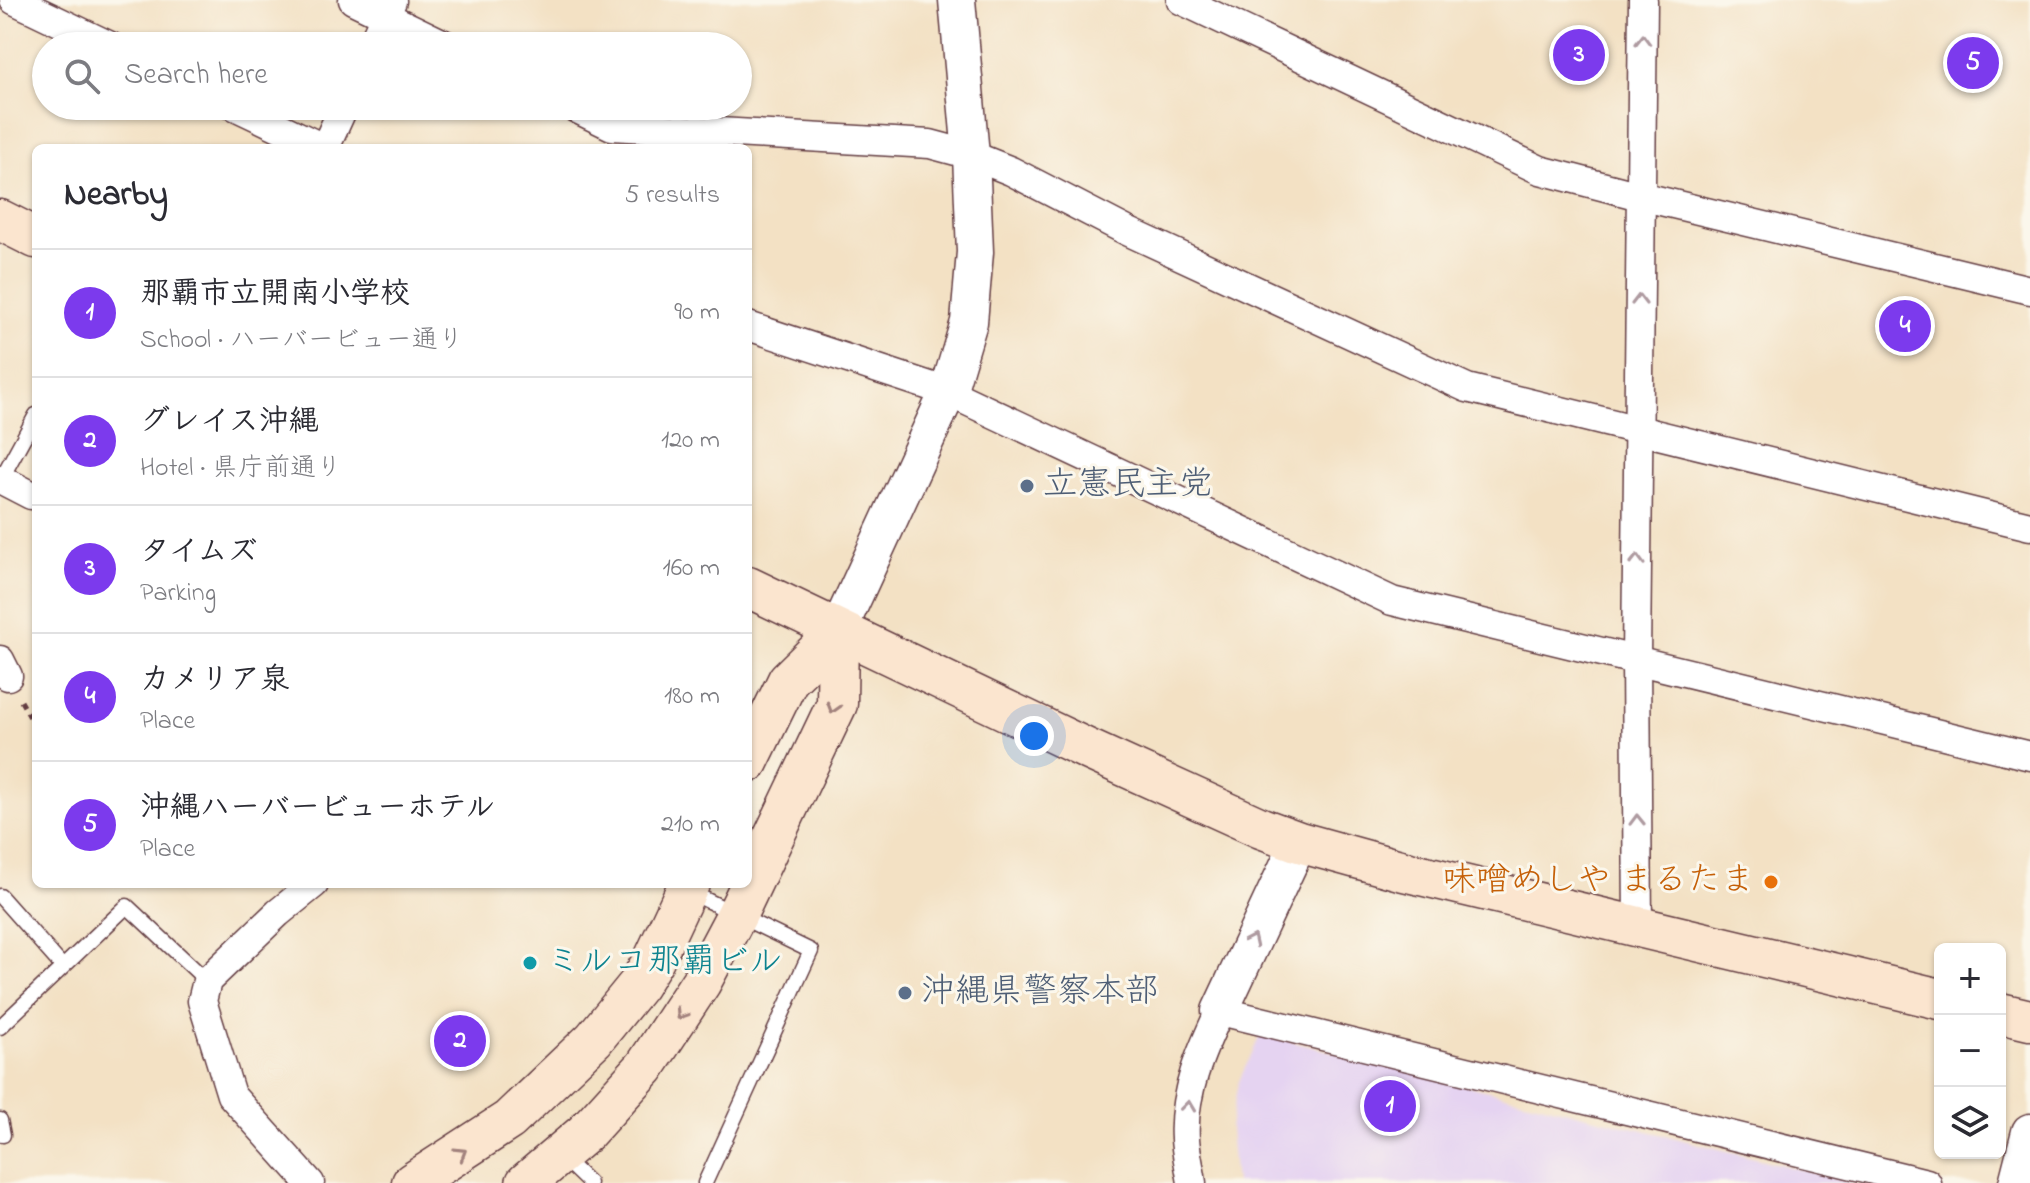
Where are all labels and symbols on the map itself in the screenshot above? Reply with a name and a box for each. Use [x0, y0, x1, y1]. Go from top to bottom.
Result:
pin: 3 [1553, 25, 1605, 85]
one-way arrow [1634, 33, 1651, 46]
pin: 5 [1947, 33, 1999, 93]
one-way arrow [1630, 293, 1648, 306]
pin: 4 [1879, 296, 1931, 356]
place label: 立憲民主党 [1043, 461, 1213, 511]
marker: 立憲民主党 [1018, 477, 1036, 495]
one-way arrow [1628, 553, 1646, 566]
one-way arrow [826, 701, 842, 714]
your location [1014, 716, 1054, 756]
one-way arrow [1629, 813, 1646, 826]
place label: 味噌めしや まるたま [1442, 857, 1755, 907]
marker: 味噌めしや まるたま [1762, 873, 1780, 891]
one-way arrow [1243, 934, 1259, 949]
place label: ミルコ那覇ビル [546, 938, 783, 988]
marker: ミルコ那覇ビル [521, 954, 539, 972]
place label: 沖縄県警察本部 [921, 968, 1159, 1018]
marker: 沖縄県警察本部 [896, 984, 914, 1002]
one-way arrow [676, 1005, 691, 1020]
pin: 2 [434, 1011, 486, 1071]
pin: 1 [1364, 1076, 1416, 1136]
one-way arrow [1180, 1099, 1197, 1112]
one-way arrow [452, 1147, 467, 1162]

